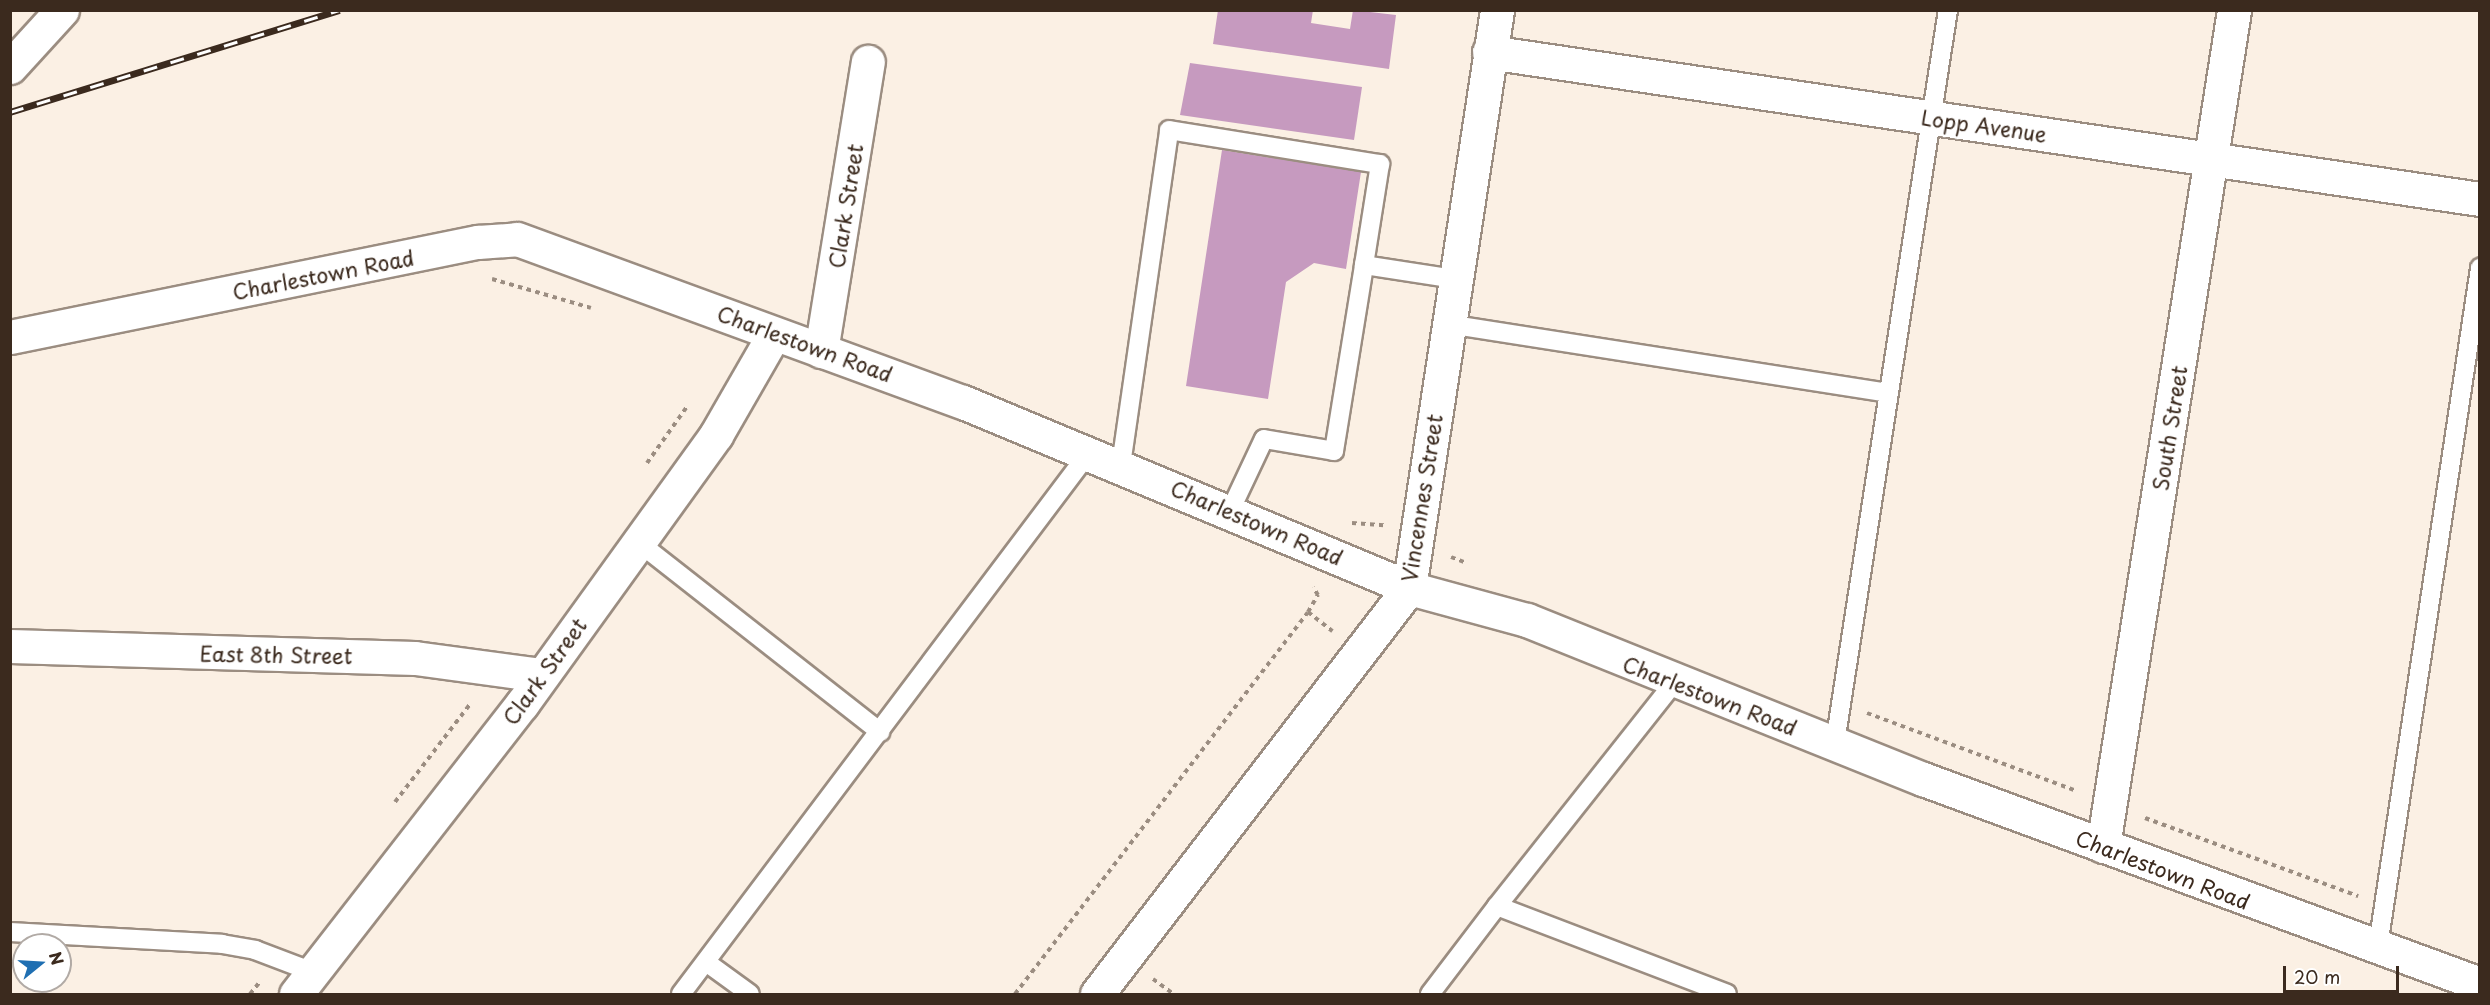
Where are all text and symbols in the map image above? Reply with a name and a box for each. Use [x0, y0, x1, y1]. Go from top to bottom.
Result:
street label: Lopp Avenue [1920, 104, 2048, 146]
street label: Clark Street [823, 142, 867, 270]
street label: Charlestown Road [231, 244, 415, 304]
street label: Charlestown Road [715, 300, 895, 386]
street label: South Street [2147, 363, 2191, 493]
street label: Vincennes Street [1395, 412, 1447, 584]
street label: Charlestown Road [1168, 475, 1346, 569]
street label: Clark Street [497, 613, 591, 729]
street label: East 8th Street [199, 640, 353, 668]
street label: Charlestown Road [1620, 650, 1800, 740]
street label: Charlestown Road [2073, 824, 2253, 914]
north arrow [12, 933, 72, 993]
text: N [44, 948, 71, 968]
scale bar [2286, 954, 2402, 992]
text: 20 m [2294, 963, 2340, 990]

